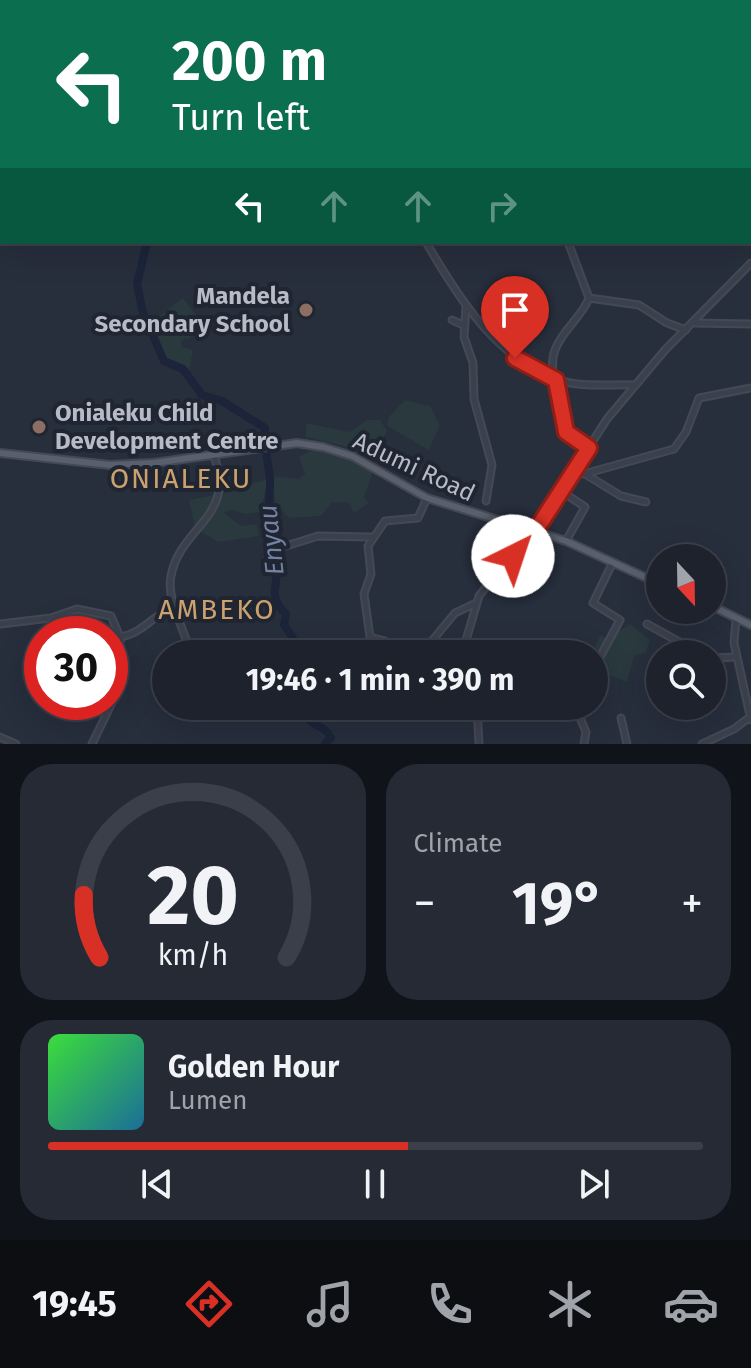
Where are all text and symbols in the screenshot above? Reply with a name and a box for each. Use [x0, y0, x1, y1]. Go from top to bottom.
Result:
text: 200 m [172, 28, 327, 95]
icon: left [40, 32, 144, 136]
text: Turn left [172, 96, 310, 140]
icon: left [228, 184, 272, 228]
icon: ahead [312, 184, 356, 228]
icon: ahead [396, 184, 440, 228]
icon: right [480, 184, 524, 228]
pin [481, 276, 549, 358]
place label: Mandela Secondary School [95, 282, 291, 338]
icon: arrive [493, 288, 537, 332]
marker: Mandela Secondary School [297, 301, 315, 319]
place label: Onialeku Child Development Centre [55, 399, 279, 455]
marker: Onialeku Child Development Centre [30, 418, 48, 436]
street label: Adumi Road [349, 427, 479, 507]
district label: ONIALEKU [110, 462, 252, 495]
water label: Enyau [252, 503, 291, 577]
position arrow [471, 514, 555, 598]
north arrow [646, 544, 726, 624]
map controls [646, 544, 726, 720]
district label: AMBEKO [158, 593, 276, 626]
speed limit sign: 30 [24, 616, 128, 720]
button: search [646, 640, 726, 720]
text: 19:46 · 1 min · 390 m [246, 662, 514, 698]
text: Climate [414, 828, 502, 859]
text: 20 [147, 846, 239, 946]
text: 19° [512, 868, 605, 940]
text: − [414, 877, 436, 930]
text: + [681, 877, 703, 930]
text: km/h [157, 938, 228, 973]
text: Golden Hour [168, 1049, 339, 1085]
text: Lumen [168, 1085, 247, 1116]
icon: previous [135, 1162, 179, 1206]
icon: pause [353, 1162, 397, 1206]
icon: next [572, 1162, 616, 1206]
icon: directions [181, 1276, 237, 1332]
icon: music [302, 1276, 358, 1332]
icon: phone [422, 1276, 478, 1332]
icon: climate [542, 1276, 598, 1332]
icon: car [663, 1276, 719, 1332]
text: 19:45 [32, 1282, 117, 1326]

